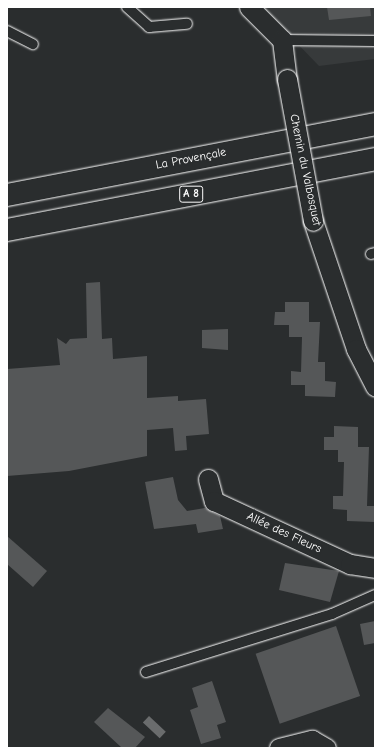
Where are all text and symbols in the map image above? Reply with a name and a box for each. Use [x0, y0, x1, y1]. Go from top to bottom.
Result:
street label: Chemin du Valbosquet [286, 113, 324, 227]
street label: La Provençale [155, 145, 227, 173]
road number: A 8 [179, 185, 203, 203]
street label: Allée des Fleurs [244, 509, 324, 557]

